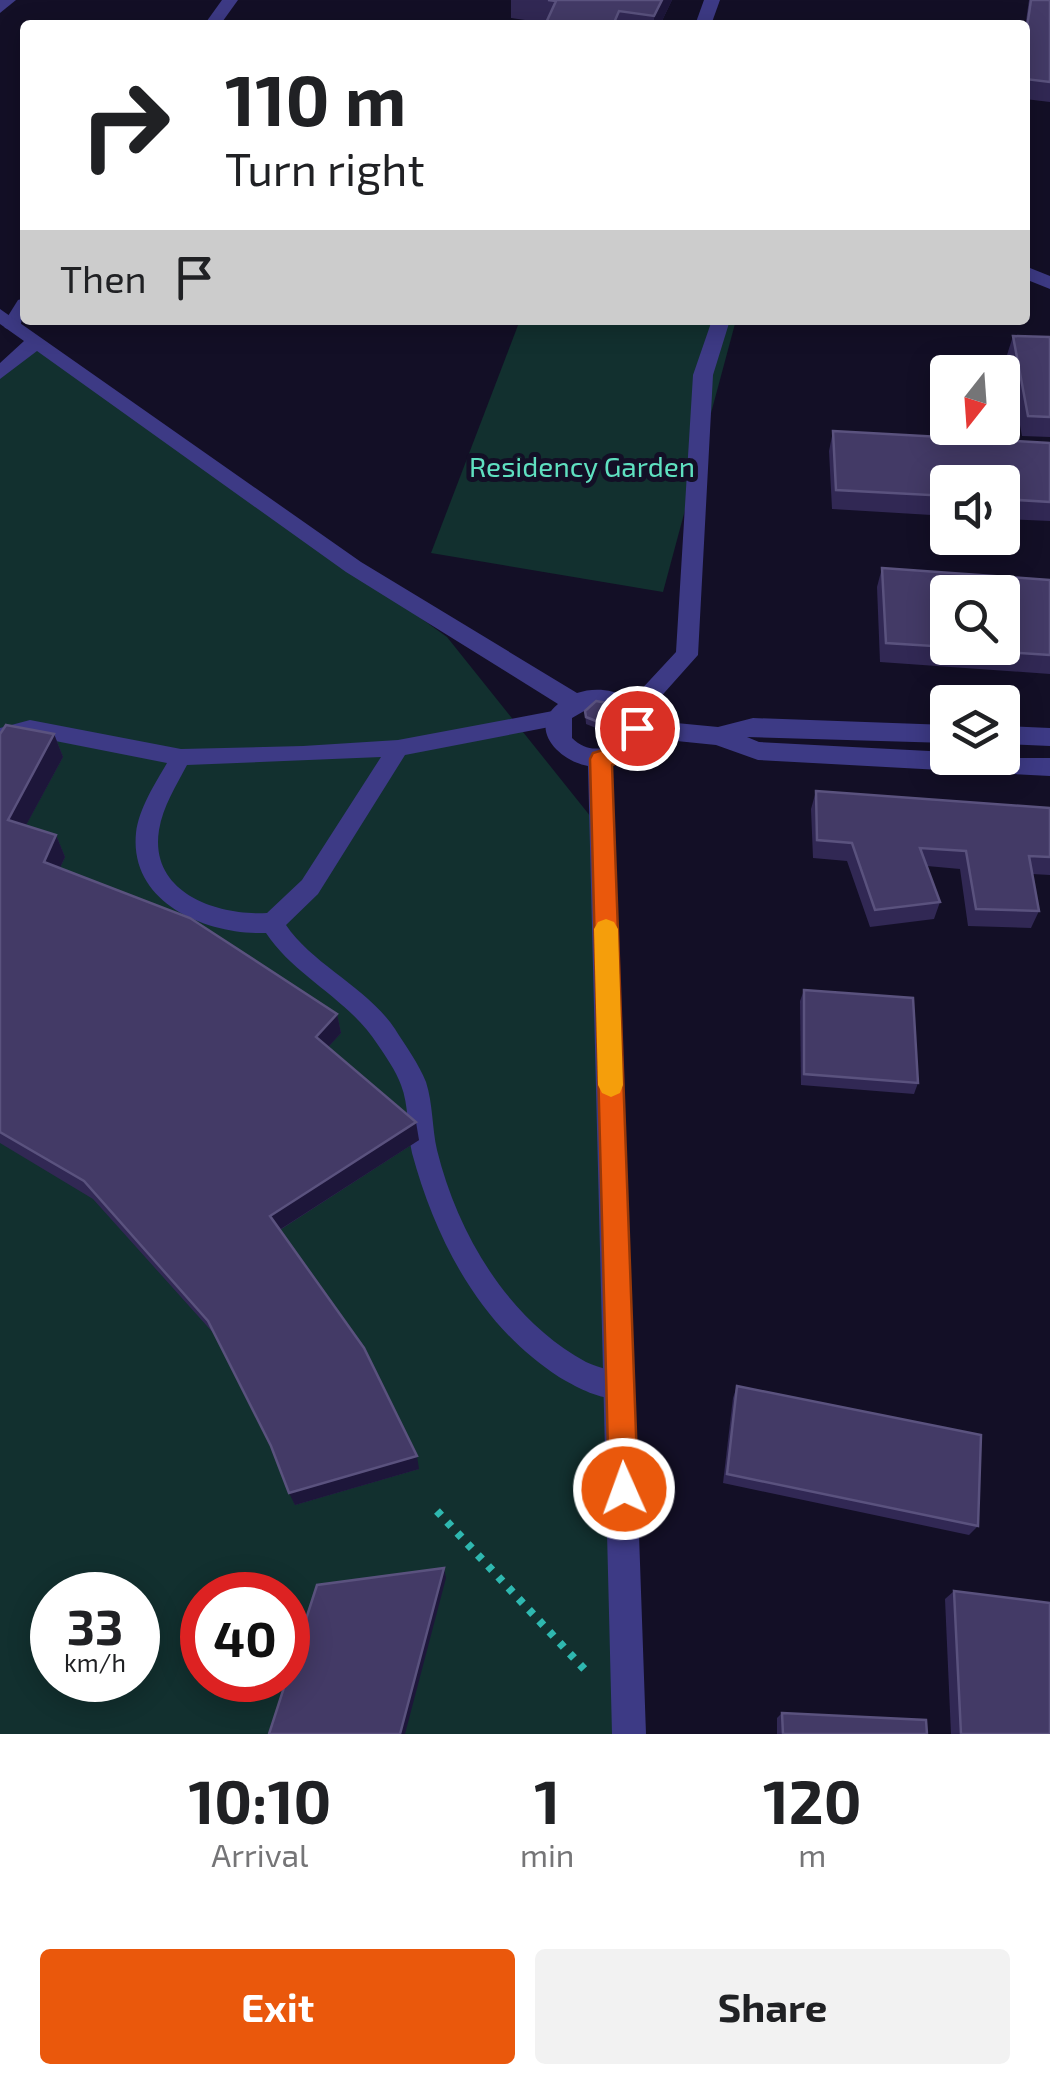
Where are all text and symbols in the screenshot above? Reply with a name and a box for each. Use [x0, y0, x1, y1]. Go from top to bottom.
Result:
text: 110 m [225, 56, 406, 140]
icon: right [60, 60, 190, 190]
text: Turn right [225, 141, 425, 195]
icon: arrive [167, 250, 222, 305]
text: Then [60, 255, 147, 301]
north arrow [930, 355, 1020, 445]
map controls [930, 355, 1020, 775]
park label: Residency Garden [469, 449, 695, 483]
button: sound [930, 465, 1020, 555]
button: search [930, 575, 1020, 665]
button: layers [930, 685, 1020, 775]
pin [595, 686, 680, 771]
icon: arrive [610, 701, 665, 756]
position arrow [572, 1437, 676, 1541]
speed limit sign: 40 [180, 1572, 310, 1702]
text: 33 [67, 1595, 123, 1655]
text: km/h [64, 1647, 126, 1677]
text: 10:10 [188, 1764, 331, 1836]
text: 1 [534, 1764, 560, 1836]
text: 120 [763, 1764, 862, 1836]
text: Arrival [211, 1835, 309, 1873]
text: min [520, 1835, 574, 1873]
text: m [798, 1835, 826, 1873]
button: Exit [40, 1949, 515, 2064]
button: Share [535, 1949, 1010, 2064]

